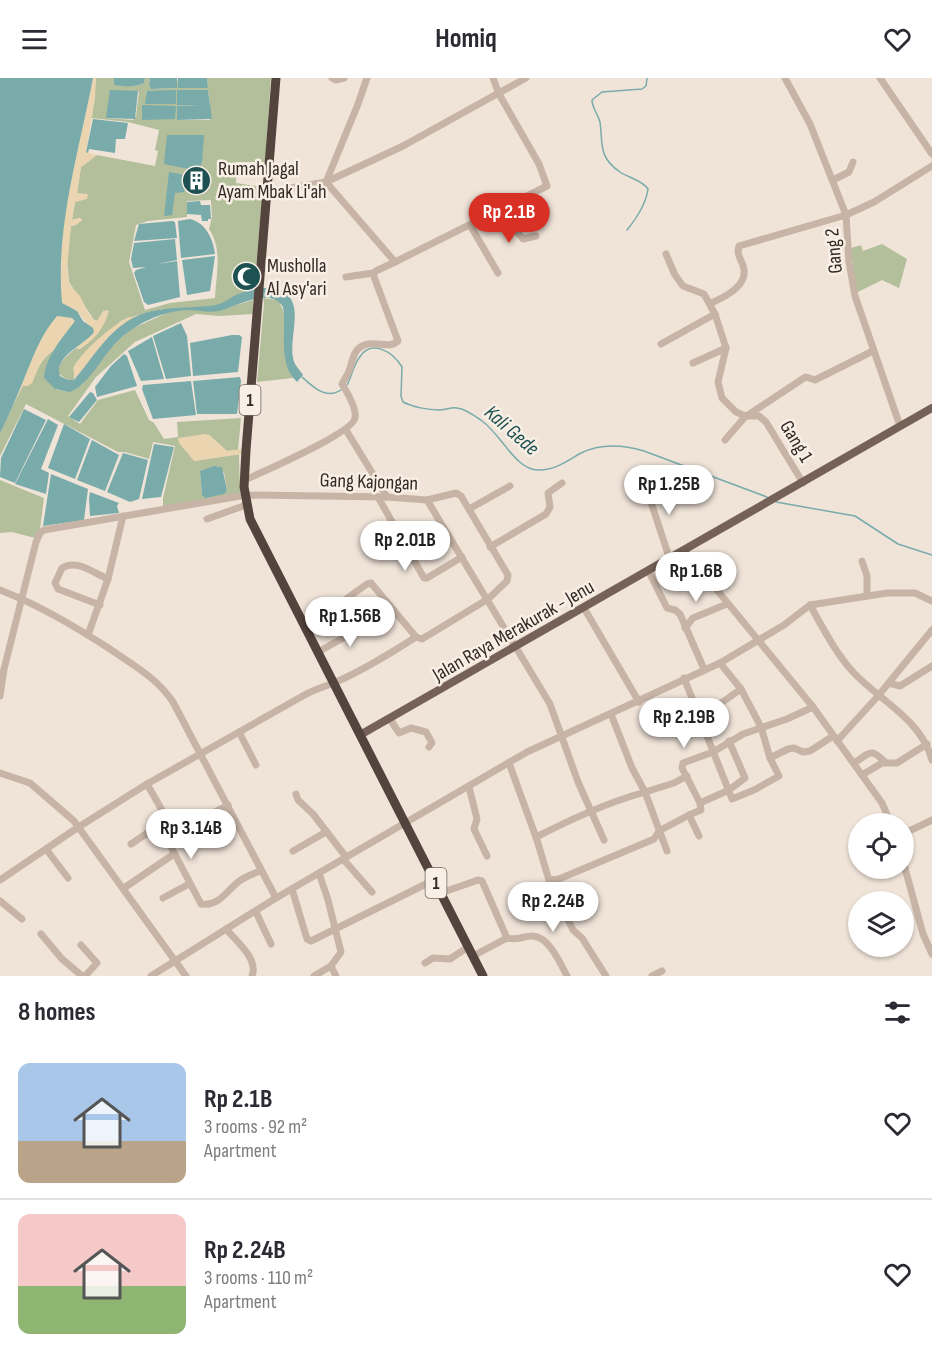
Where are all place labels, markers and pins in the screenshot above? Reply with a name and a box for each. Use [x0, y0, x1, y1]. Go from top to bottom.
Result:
place label: Rumah Jagal Ayam Mbak Li'ah [217, 157, 327, 204]
building icon: Rumah Jagal Ayam Mbak Li'ah [181, 164, 213, 196]
pin: Rp 2.1B [454, 193, 564, 244]
place label: Musholla Al Asy'ari [266, 254, 326, 301]
mosque icon: Musholla Al Asy'ari [230, 261, 262, 293]
pin: Rp 1.25B [607, 465, 731, 516]
pin: Rp 2.01B [343, 521, 467, 572]
pin: Rp 1.6B [641, 552, 751, 603]
pin: Rp 1.56B [288, 597, 412, 648]
pin: Rp 2.19B [622, 698, 746, 749]
pin: Rp 3.14B [129, 809, 253, 860]
pin: Rp 2.24B [491, 882, 615, 933]

